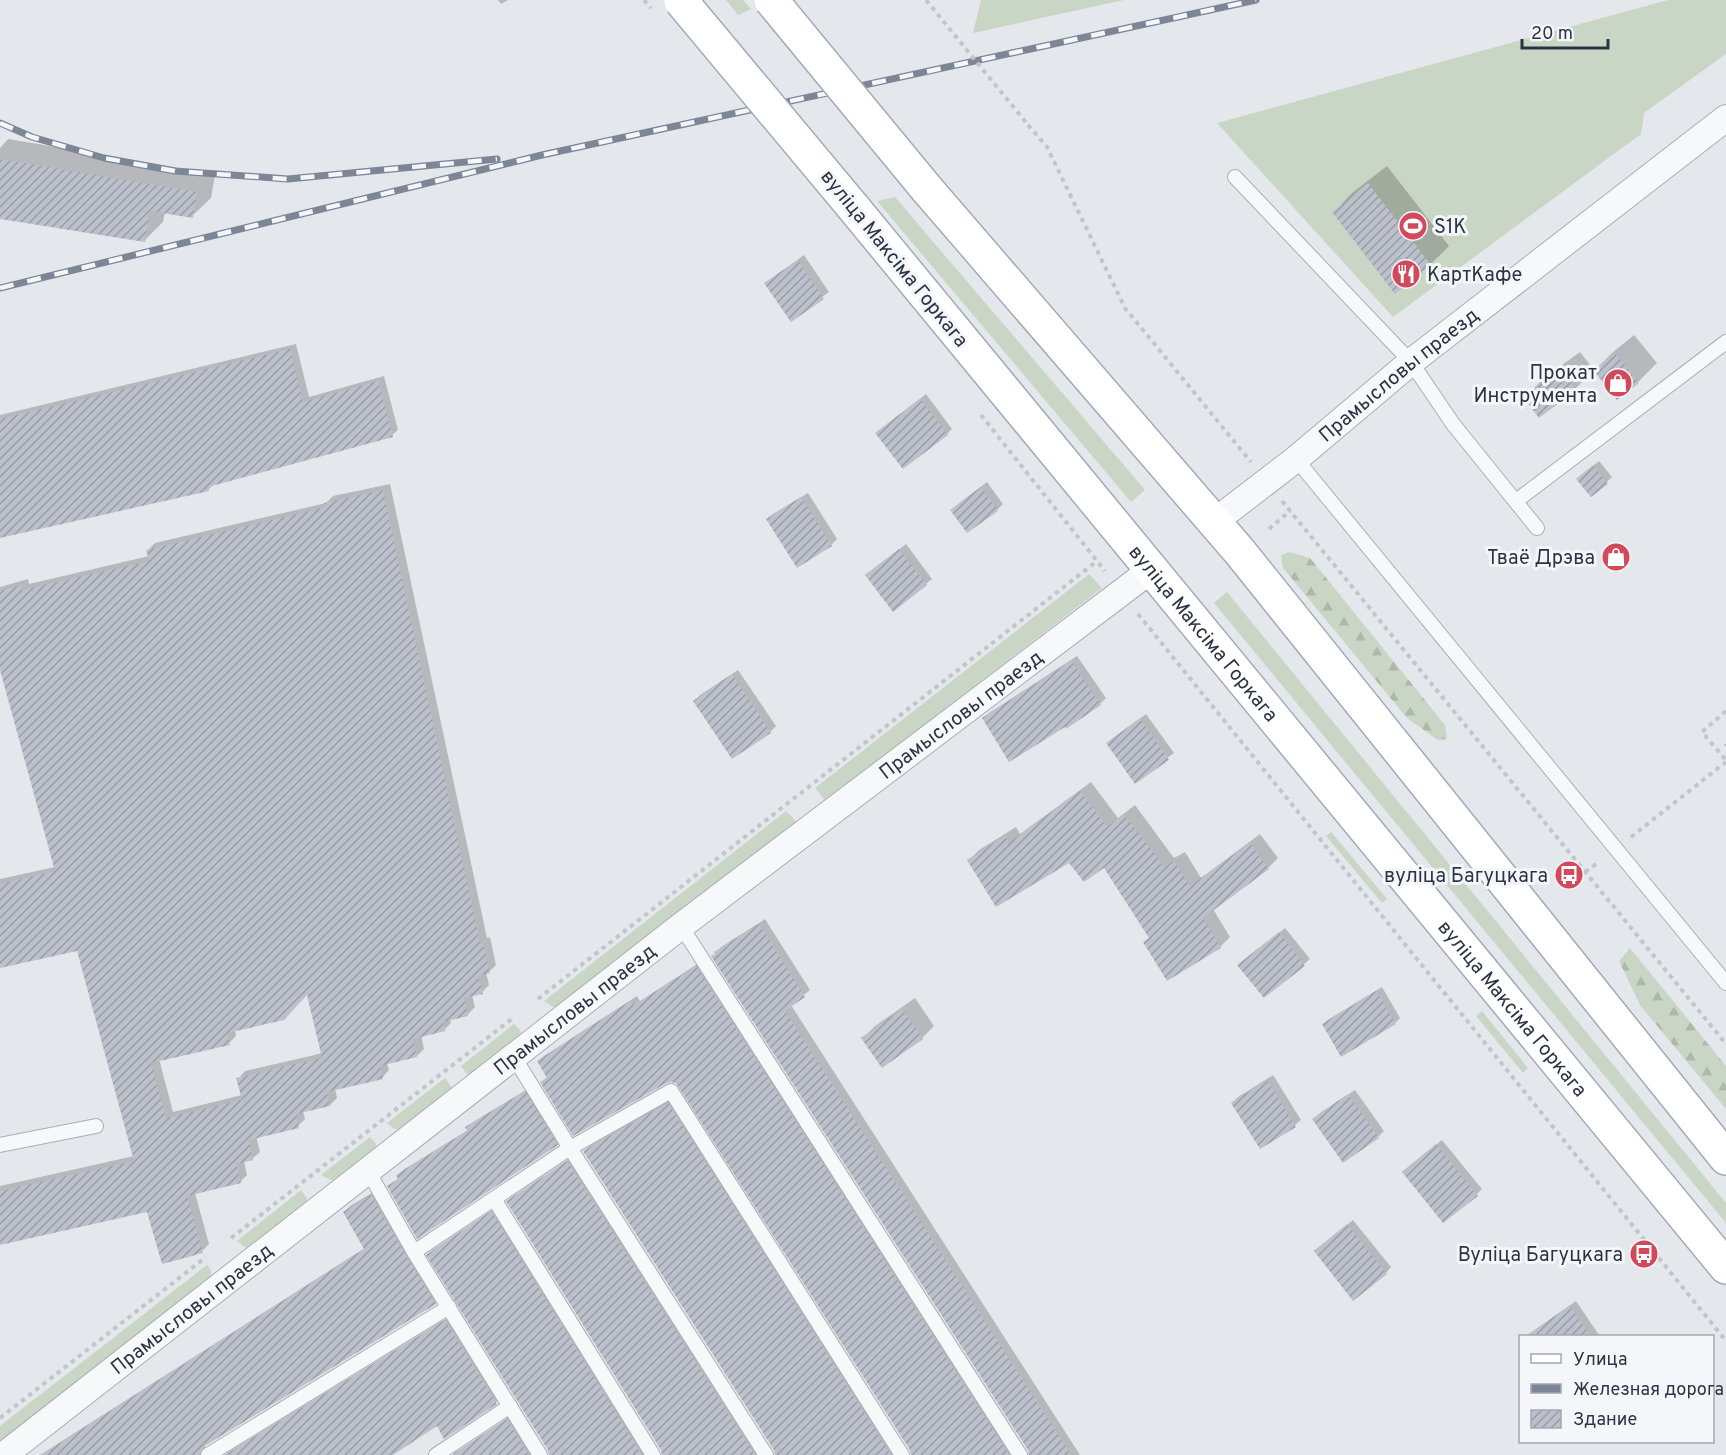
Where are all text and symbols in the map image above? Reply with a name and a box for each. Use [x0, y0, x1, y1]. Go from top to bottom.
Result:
scale bar [1522, 12, 1608, 50]
text: 20 m [1531, 23, 1573, 46]
street label: вуліца Максіма Горкага [814, 165, 973, 353]
sports icon: S1K [1397, 210, 1429, 242]
place label: S1K [1434, 215, 1467, 241]
restaurant icon: КартКафе [1390, 258, 1422, 290]
place label: КартКафе [1427, 263, 1522, 289]
street label: Прамысловы праезд [1314, 303, 1485, 449]
place label: Прокат Инструмента [1473, 361, 1597, 410]
shop icon: Прокат Инструмента [1602, 367, 1634, 399]
street label: вуліца Максіма Горкага [1122, 541, 1283, 728]
shop icon: Тваё Дрэва [1600, 541, 1632, 573]
place label: Тваё Дрэва [1487, 546, 1595, 572]
street label: Прамысловы праезд [875, 645, 1049, 786]
bus stop icon: вуліца Багуцкага [1553, 859, 1585, 891]
place label: вуліца Багуцкага [1384, 864, 1548, 890]
street label: вуліца Максіма Горкага [1431, 916, 1592, 1103]
street label: Прамысловы праезд [489, 939, 662, 1082]
street label: Прамысловы праезд [106, 1238, 279, 1382]
bus stop icon: Вуліца Багуцкага [1628, 1238, 1660, 1270]
place label: Вуліца Багуцкага [1458, 1243, 1623, 1269]
legend [1519, 1335, 1714, 1443]
text: Улица [1573, 1349, 1627, 1372]
text: Железная дорога [1573, 1379, 1724, 1402]
text: Здание [1573, 1409, 1637, 1432]

